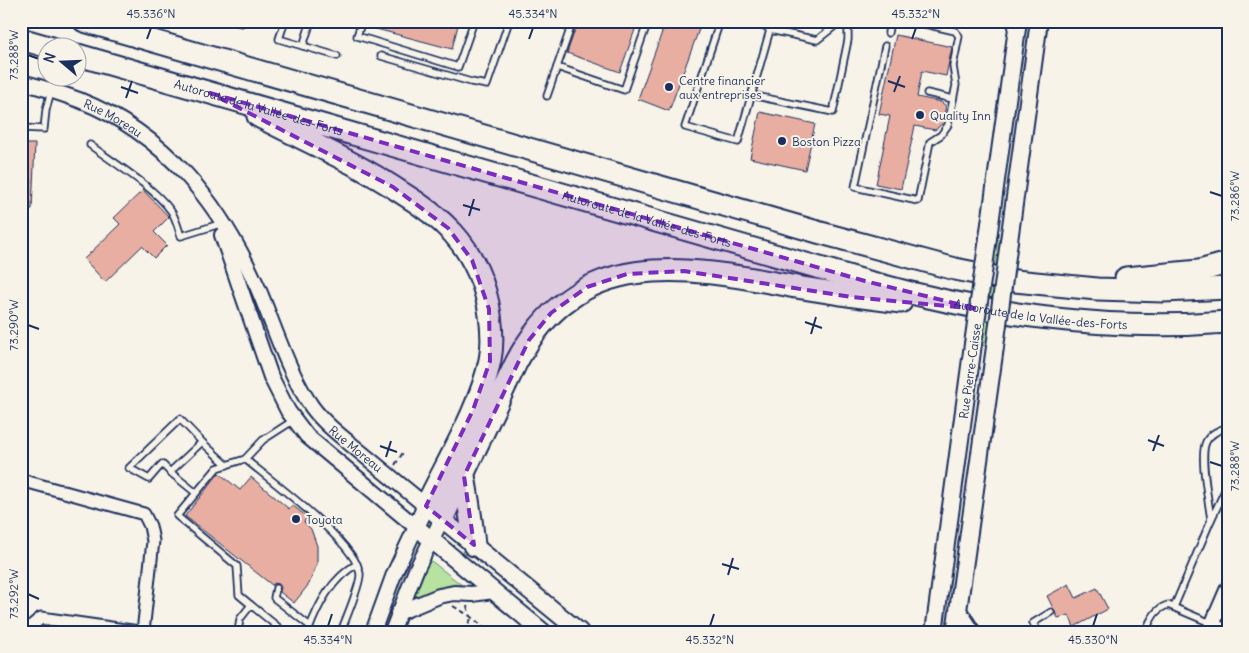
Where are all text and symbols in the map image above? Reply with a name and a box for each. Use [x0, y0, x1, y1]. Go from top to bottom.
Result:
text: 45.336°N [126, 6, 176, 21]
text: 45.334°N [508, 6, 558, 21]
text: 45.332°N [892, 6, 940, 21]
text: 73.288°W [6, 30, 21, 80]
north arrow [38, 38, 88, 88]
text: N [40, 50, 60, 65]
place label: Centre financier aux entreprises [679, 73, 765, 102]
street label: Autoroute de la Vallée-des-Forts [173, 76, 345, 138]
marker: Centre financier aux entreprises [663, 81, 675, 93]
street label: Rue Moreau [81, 95, 145, 140]
place label: Quality Inn [930, 108, 991, 123]
marker: Quality Inn [914, 109, 926, 121]
place label: Boston Pizza [792, 134, 861, 149]
marker: Boston Pizza [776, 135, 788, 147]
text: 73.286°W [1227, 171, 1242, 221]
street label: Autoroute de la Vallée-des-Forts [561, 187, 733, 250]
street label: Autoroute de la Vallée-des-Forts [953, 295, 1128, 332]
text: 73.290°W [6, 299, 21, 351]
street label: Rue Pierre-Caisse [956, 322, 984, 420]
street label: Rue Moreau [326, 422, 386, 475]
text: 73.288°W [1227, 441, 1242, 491]
place label: Toyota [306, 512, 343, 527]
marker: Toyota [290, 513, 302, 525]
text: 73.292°W [6, 569, 21, 619]
text: 45.334°N [303, 632, 353, 647]
text: 45.332°N [686, 632, 734, 647]
text: 45.330°N [1068, 632, 1118, 647]

